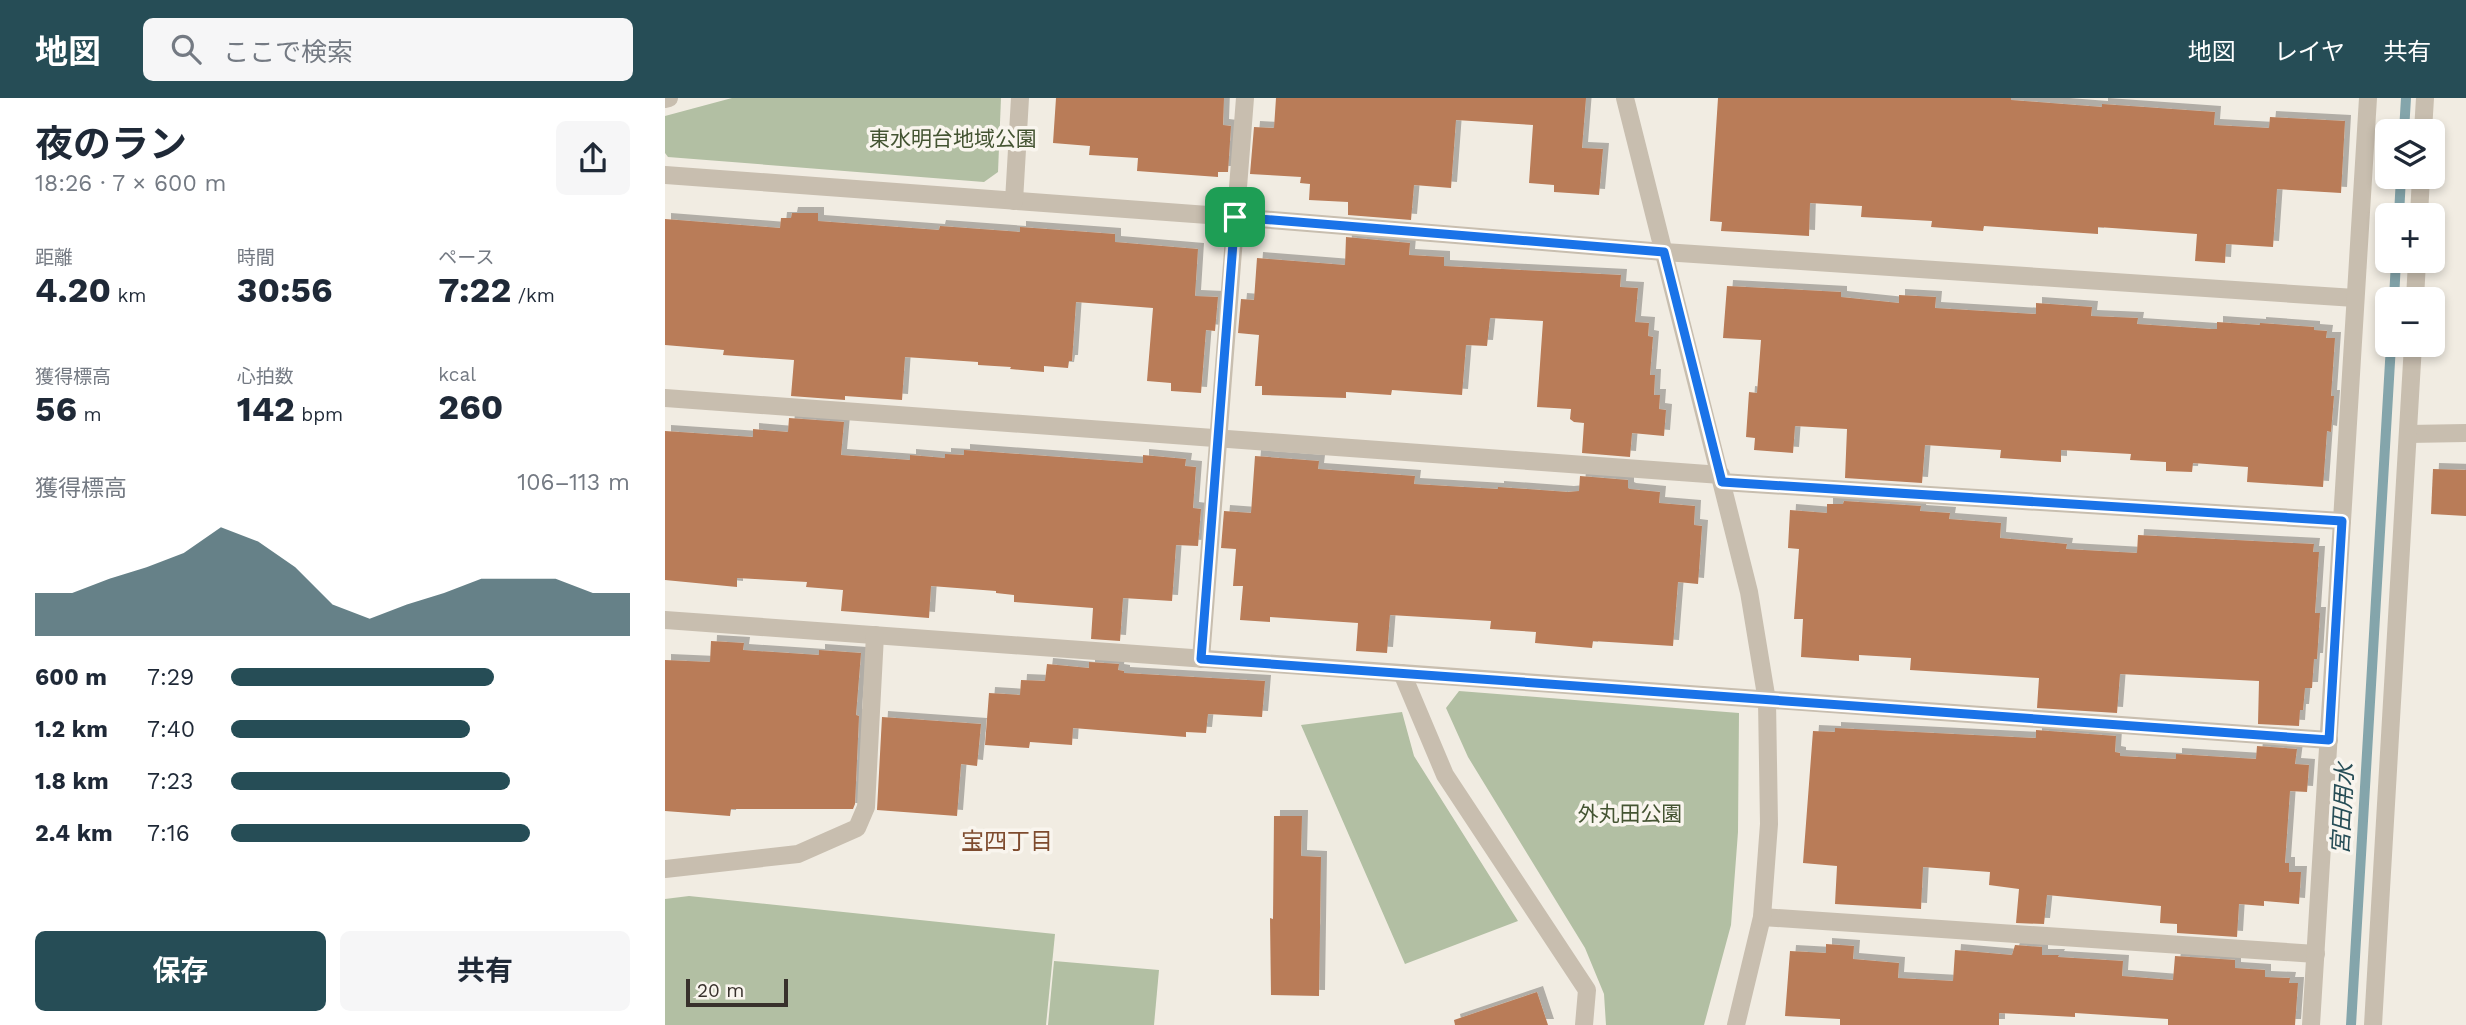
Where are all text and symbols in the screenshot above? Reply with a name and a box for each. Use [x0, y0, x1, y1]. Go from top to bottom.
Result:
search box [143, 18, 633, 81]
icon: search [167, 30, 205, 68]
text: 地図 [35, 32, 101, 71]
text: ここで検索 [223, 37, 353, 67]
text: 地図 [2188, 38, 2236, 66]
text: レイヤ [2274, 38, 2345, 66]
text: 共有 [2383, 38, 2431, 66]
map controls [2375, 119, 2445, 357]
button: layers [2375, 119, 2445, 189]
button: share [556, 121, 630, 195]
text: 夜のラン [35, 122, 187, 166]
park label: 東水明台地域公園 [869, 126, 1037, 151]
text: 18:26 · 7 × 600 m [35, 170, 226, 197]
pin [1205, 187, 1265, 247]
icon: arrive [1216, 198, 1254, 236]
button: + [2375, 203, 2445, 273]
text: 距離 [35, 246, 73, 269]
text: 時間 [237, 246, 275, 269]
text: ペース [438, 246, 494, 269]
text: 4.20 [35, 269, 111, 311]
text: 30:56 [237, 269, 333, 311]
text: 7:22 [438, 269, 511, 311]
text: km [111, 284, 146, 307]
text: /km [511, 284, 555, 307]
button: − [2375, 287, 2445, 357]
text: kcal [438, 363, 476, 386]
text: 獲得標高 [35, 365, 111, 388]
text: 心拍数 [237, 365, 294, 388]
text: 260 [438, 386, 503, 428]
text: 56 [35, 388, 77, 430]
text: 142 [237, 388, 295, 430]
text: m [77, 403, 102, 426]
text: bpm [295, 403, 343, 426]
text: 106–113 m [517, 469, 630, 496]
text: 獲得標高 [35, 475, 127, 502]
text: 600 m [35, 664, 107, 691]
text: 7:29 [147, 664, 194, 691]
text: 1.2 km [35, 716, 108, 743]
text: 7:40 [147, 716, 195, 743]
water label: 宮田用水 [2327, 759, 2359, 856]
text: 1.8 km [35, 768, 109, 795]
text: 7:23 [147, 768, 194, 795]
park label: 外丸田公園 [1578, 801, 1683, 826]
text: 2.4 km [35, 820, 113, 847]
text: 7:16 [147, 820, 190, 847]
district label: 宝四丁目 [961, 828, 1053, 855]
button: 保存 [35, 931, 326, 1011]
button: 共有 [340, 931, 630, 1011]
scale bar [686, 976, 787, 1008]
text: 20 m [697, 979, 744, 1002]

